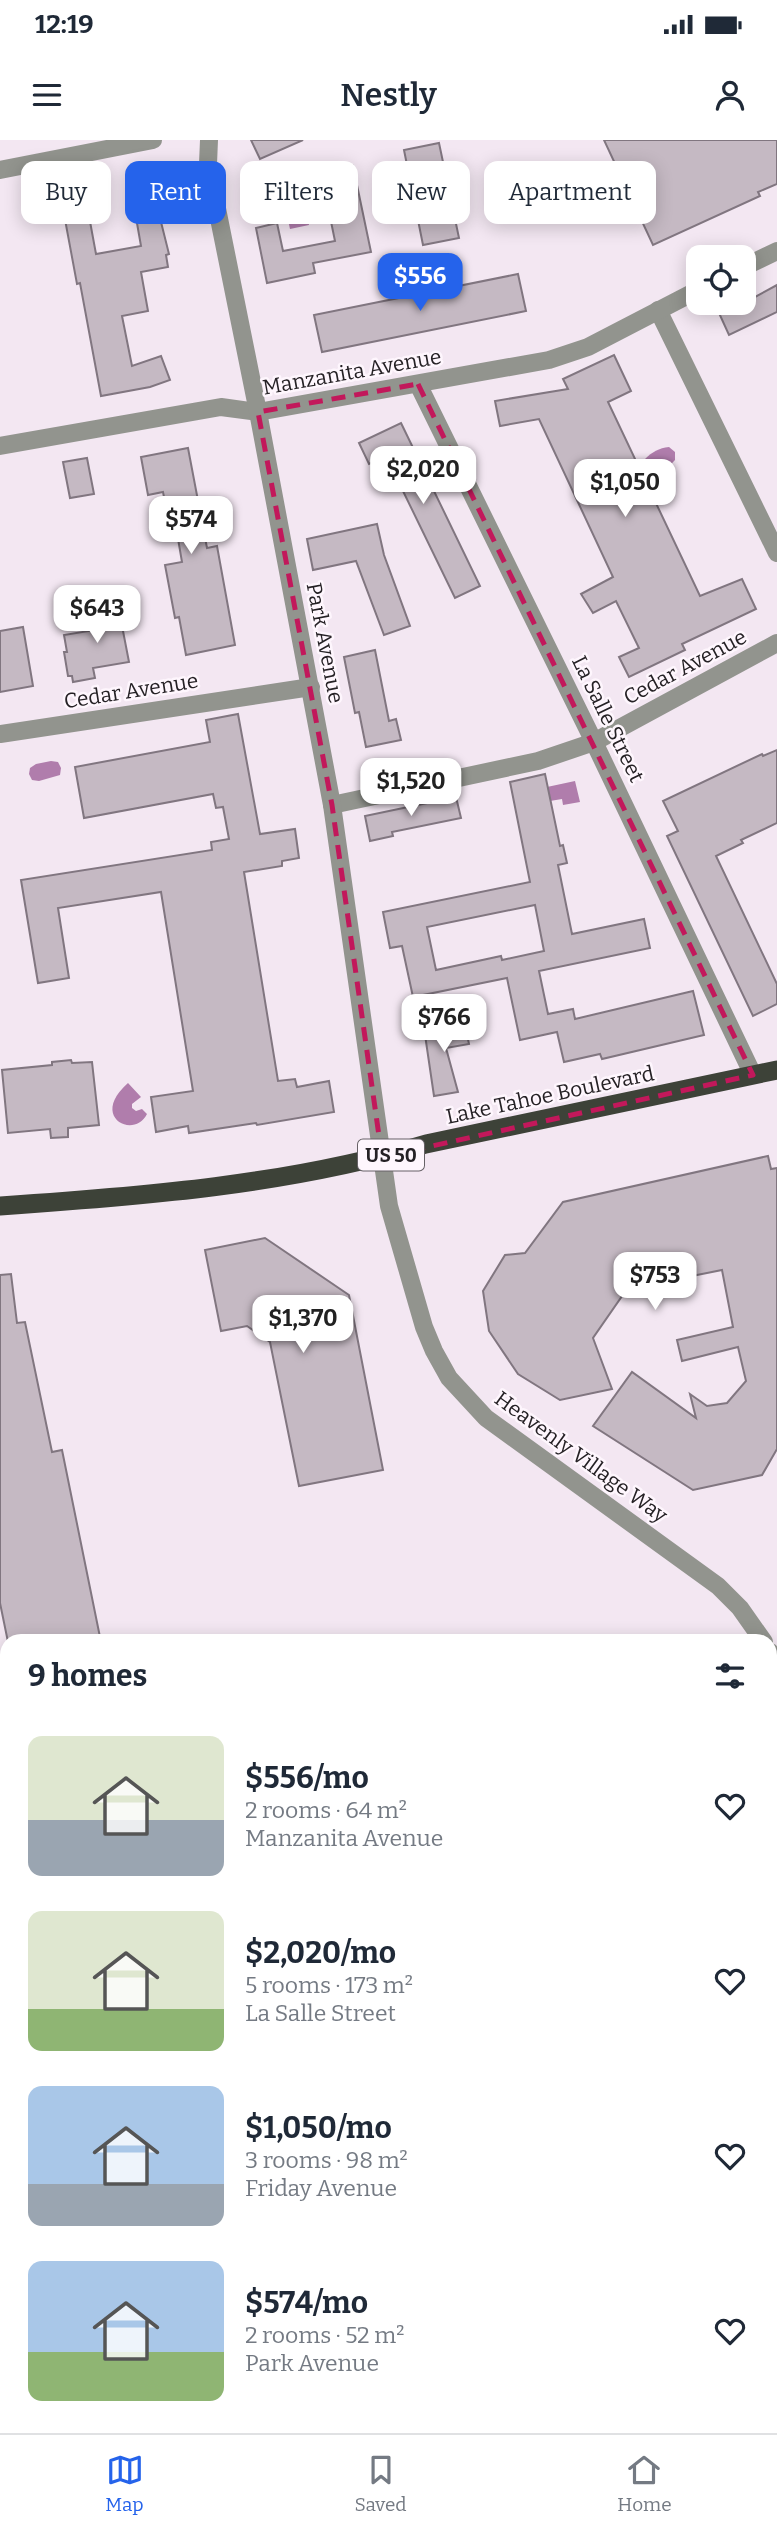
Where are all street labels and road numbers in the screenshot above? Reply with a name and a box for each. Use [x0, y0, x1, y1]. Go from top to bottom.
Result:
street label: Manzanita Avenue [261, 343, 443, 401]
street label: Park Avenue [301, 580, 349, 706]
street label: Cedar Avenue [619, 624, 751, 710]
street label: La Salle Street [566, 651, 650, 787]
street label: Cedar Avenue [62, 668, 200, 714]
street label: Lake Tahoe Boulevard [444, 1060, 656, 1130]
road number: US 50 [358, 1140, 424, 1170]
street label: Heavenly Village Way [489, 1386, 673, 1529]

